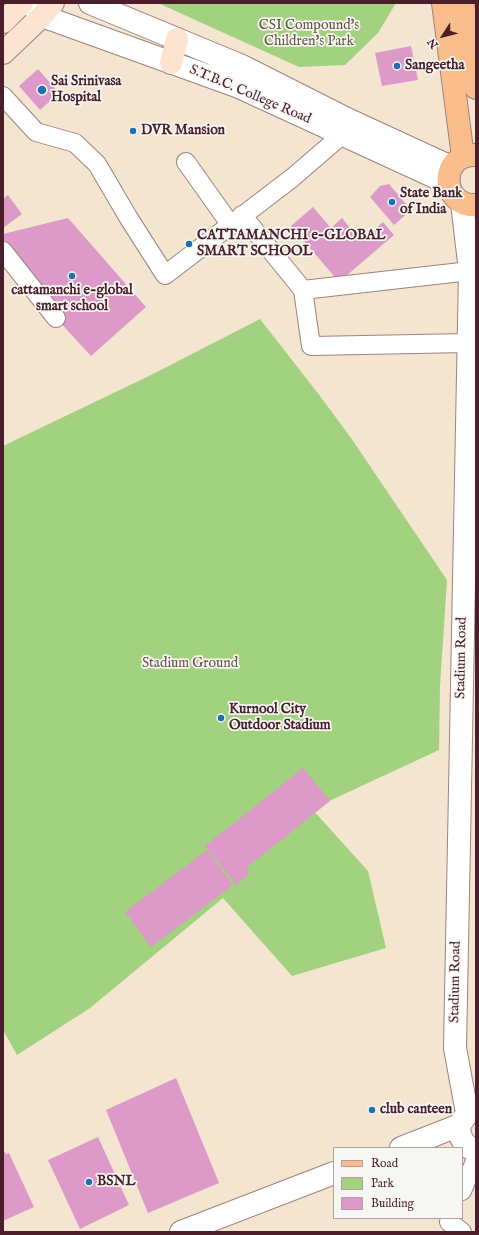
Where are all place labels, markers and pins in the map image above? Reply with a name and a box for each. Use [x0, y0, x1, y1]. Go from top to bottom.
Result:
place label: Sangeetha [405, 58, 464, 74]
marker: Sangeetha [392, 61, 402, 71]
place label: Sai Srinivasa Hospital [51, 74, 121, 106]
marker: Sai Srinivasa Hospital [36, 84, 48, 96]
place label: DVR Mansion [141, 123, 225, 139]
marker: DVR Mansion [128, 126, 138, 136]
place label: State Bank of India [400, 186, 463, 218]
marker: State Bank of India [387, 197, 397, 207]
place label: CATTAMANCHI e-GLOBAL SMART SCHOOL [197, 228, 386, 260]
marker: CATTAMANCHI e-GLOBAL SMART SCHOOL [184, 239, 194, 249]
marker: cattamanchi e-global smart school [67, 271, 77, 281]
place label: cattamanchi e-global smart school [11, 283, 133, 316]
place label: Kurnool City Outdoor Stadium [229, 702, 331, 734]
marker: Kurnool City Outdoor Stadium [216, 713, 226, 723]
place label: club canteen [380, 1102, 452, 1118]
marker: club canteen [367, 1105, 377, 1115]
place label: BSNL [97, 1174, 136, 1190]
marker: BSNL [84, 1177, 94, 1187]

